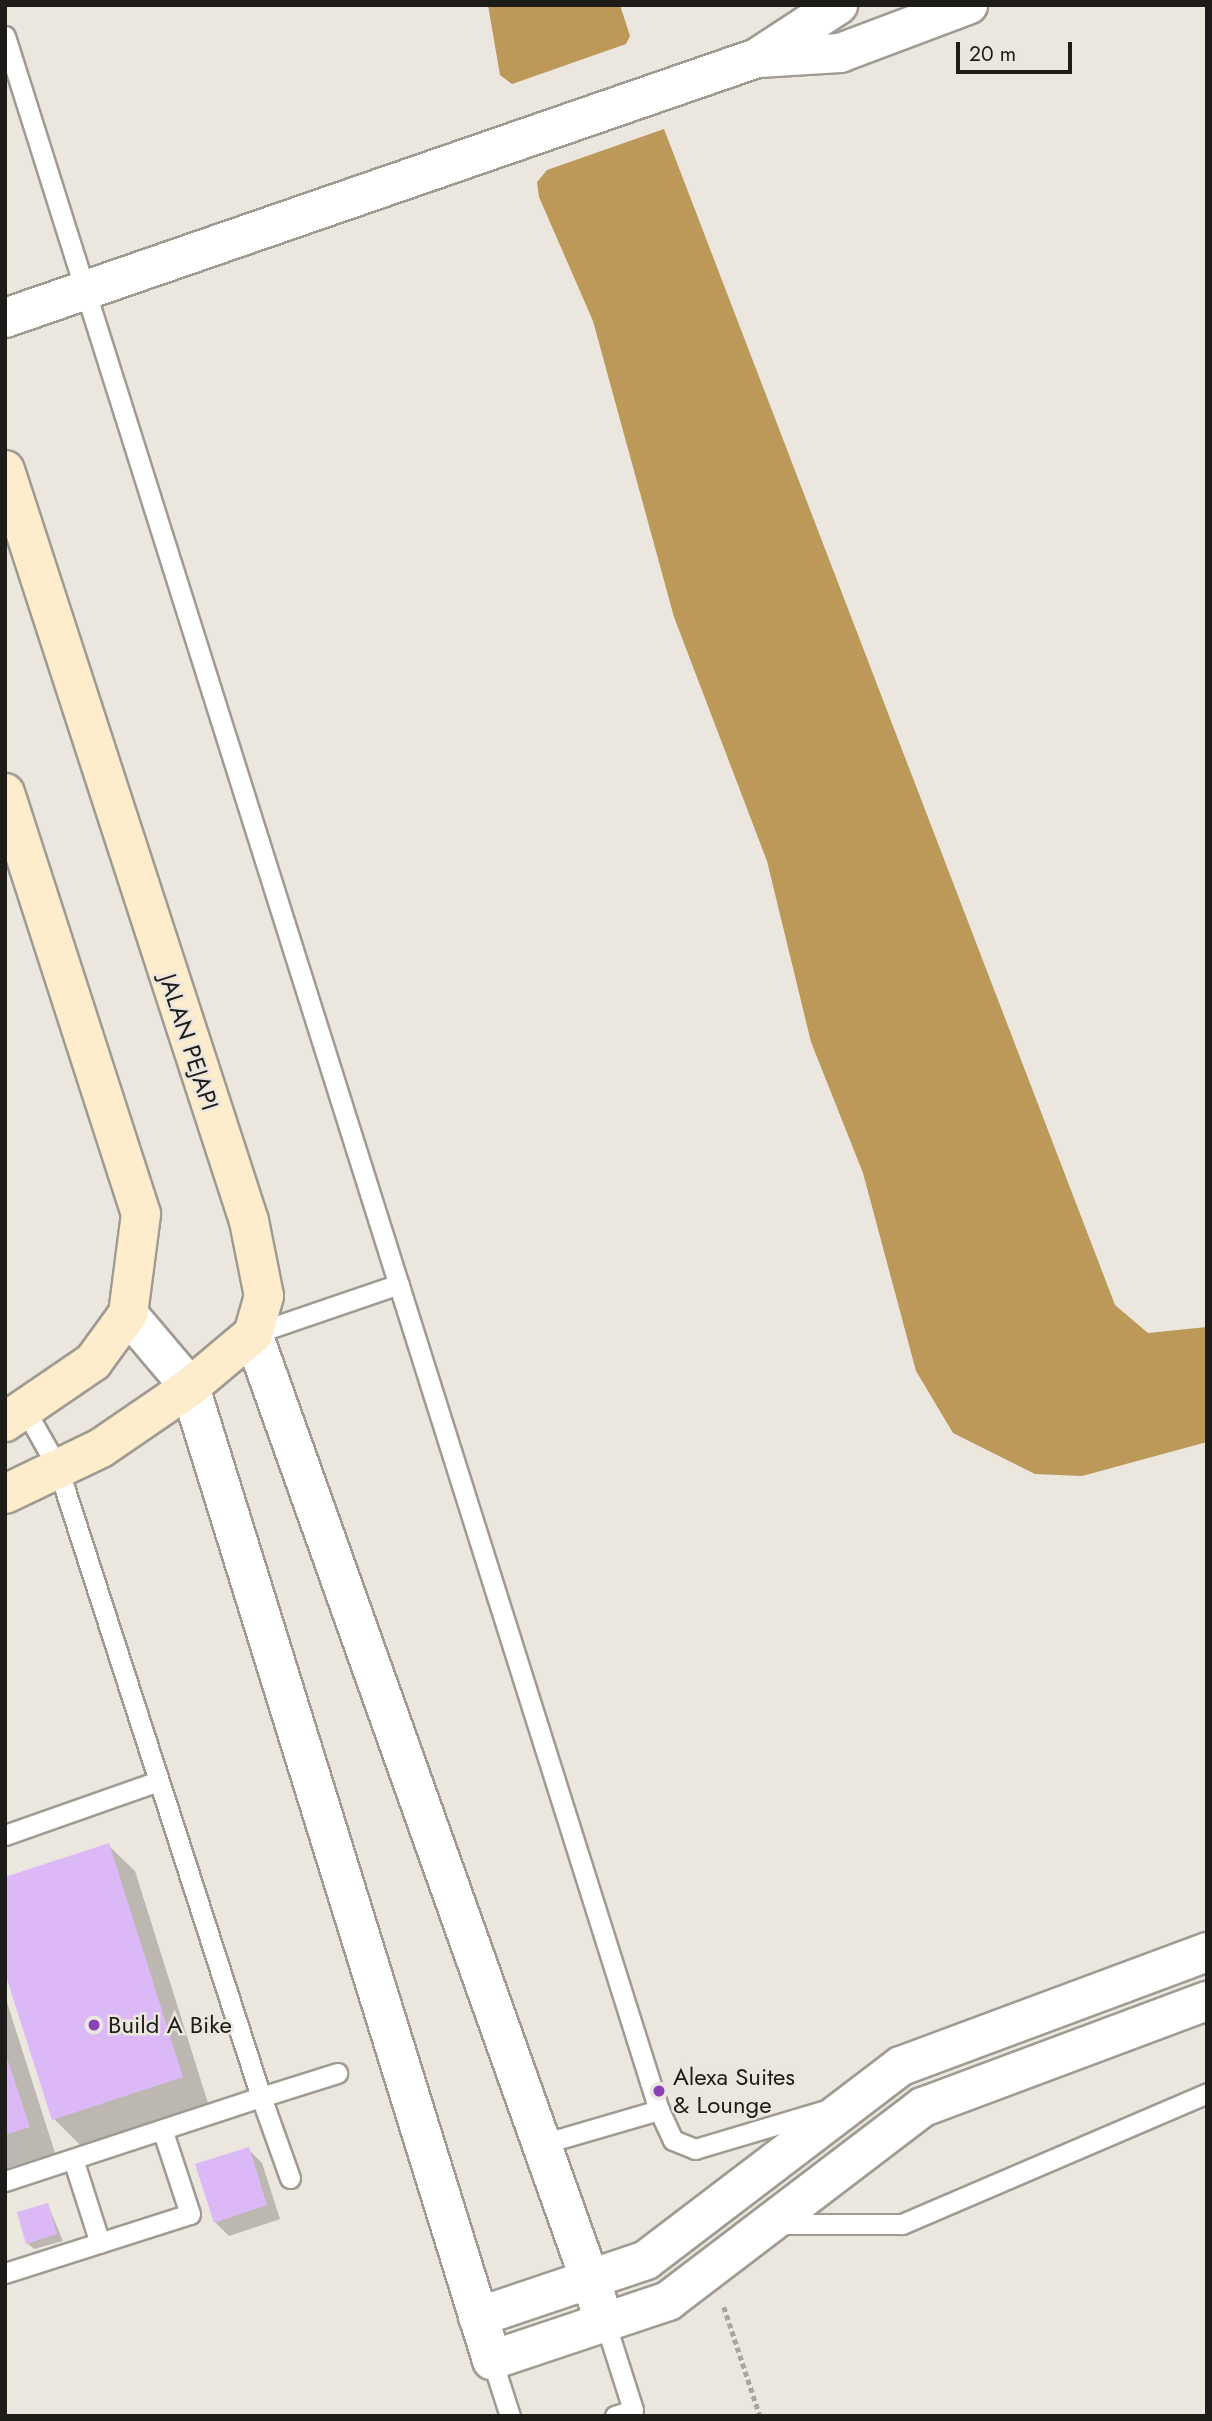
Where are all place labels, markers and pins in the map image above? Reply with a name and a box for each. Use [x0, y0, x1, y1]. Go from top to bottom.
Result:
place label: Build A Bike [108, 2011, 232, 2039]
marker: Build A Bike [86, 2017, 102, 2033]
place label: Alexa Suites & Lounge [673, 2063, 795, 2119]
marker: Alexa Suites & Lounge [651, 2083, 667, 2099]

